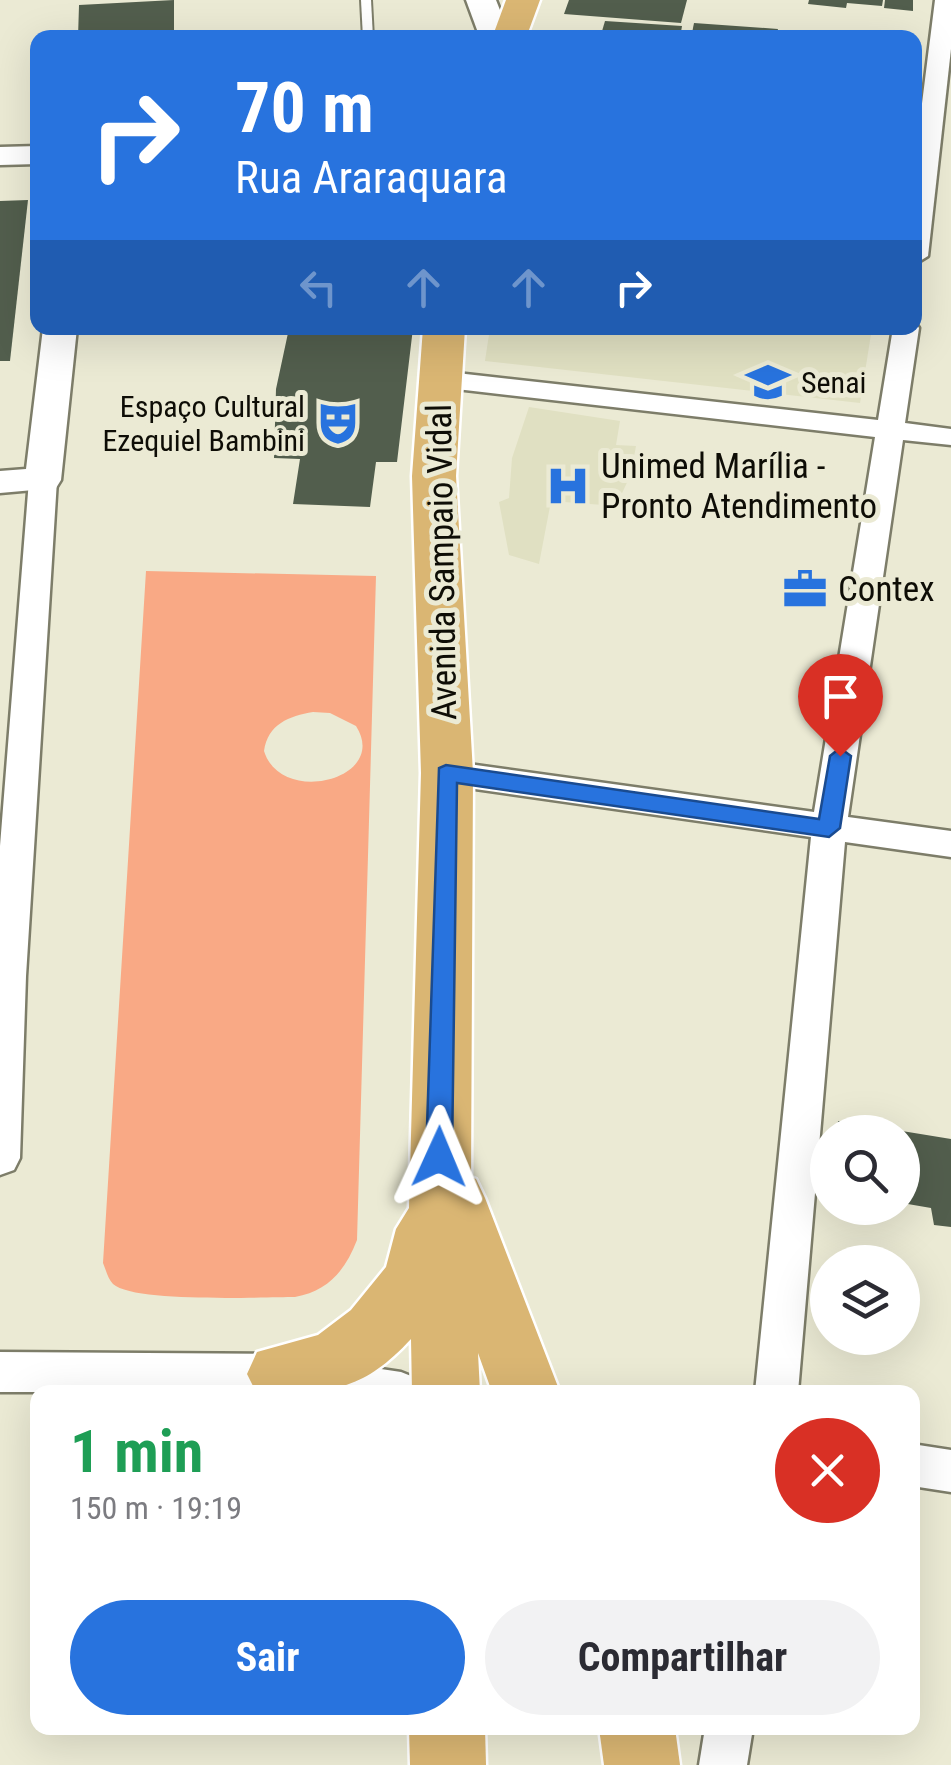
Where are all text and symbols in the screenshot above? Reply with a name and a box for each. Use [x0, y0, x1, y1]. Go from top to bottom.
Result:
text: 70 m [235, 67, 374, 149]
icon: right [70, 70, 200, 200]
text: Rua Araraquara [235, 151, 507, 204]
icon: left [291, 260, 346, 315]
icon: ahead [396, 260, 451, 315]
icon: ahead [501, 260, 556, 315]
icon: right [606, 260, 661, 315]
school or university icon: Senai [744, 358, 792, 406]
place label: Senai [801, 365, 866, 400]
place label: Espaço Cultural Ezequiel Bambini [102, 389, 305, 458]
theatre icon: Espaço Cultural Ezequiel Bambini [314, 399, 362, 447]
street label: Avenida Sampaio Vidal [419, 403, 465, 721]
place label: Unimed Marília - Pronto Atendimento [601, 446, 877, 527]
hospital icon: Unimed Marília - Pronto Atendimento [544, 462, 592, 510]
office icon: Contex [781, 565, 829, 613]
place label: Contex [838, 569, 935, 610]
pin [798, 654, 883, 757]
icon: arrive [813, 669, 868, 724]
position arrow [387, 1105, 491, 1209]
map controls [810, 1115, 920, 1355]
button: search [810, 1115, 920, 1225]
button: layers [810, 1245, 920, 1355]
text: 1 min [70, 1416, 203, 1487]
button: close [775, 1418, 880, 1523]
text: 150 m · 19:19 [70, 1489, 242, 1527]
button: Sair [70, 1600, 465, 1715]
button: Compartilhar [485, 1600, 880, 1715]

